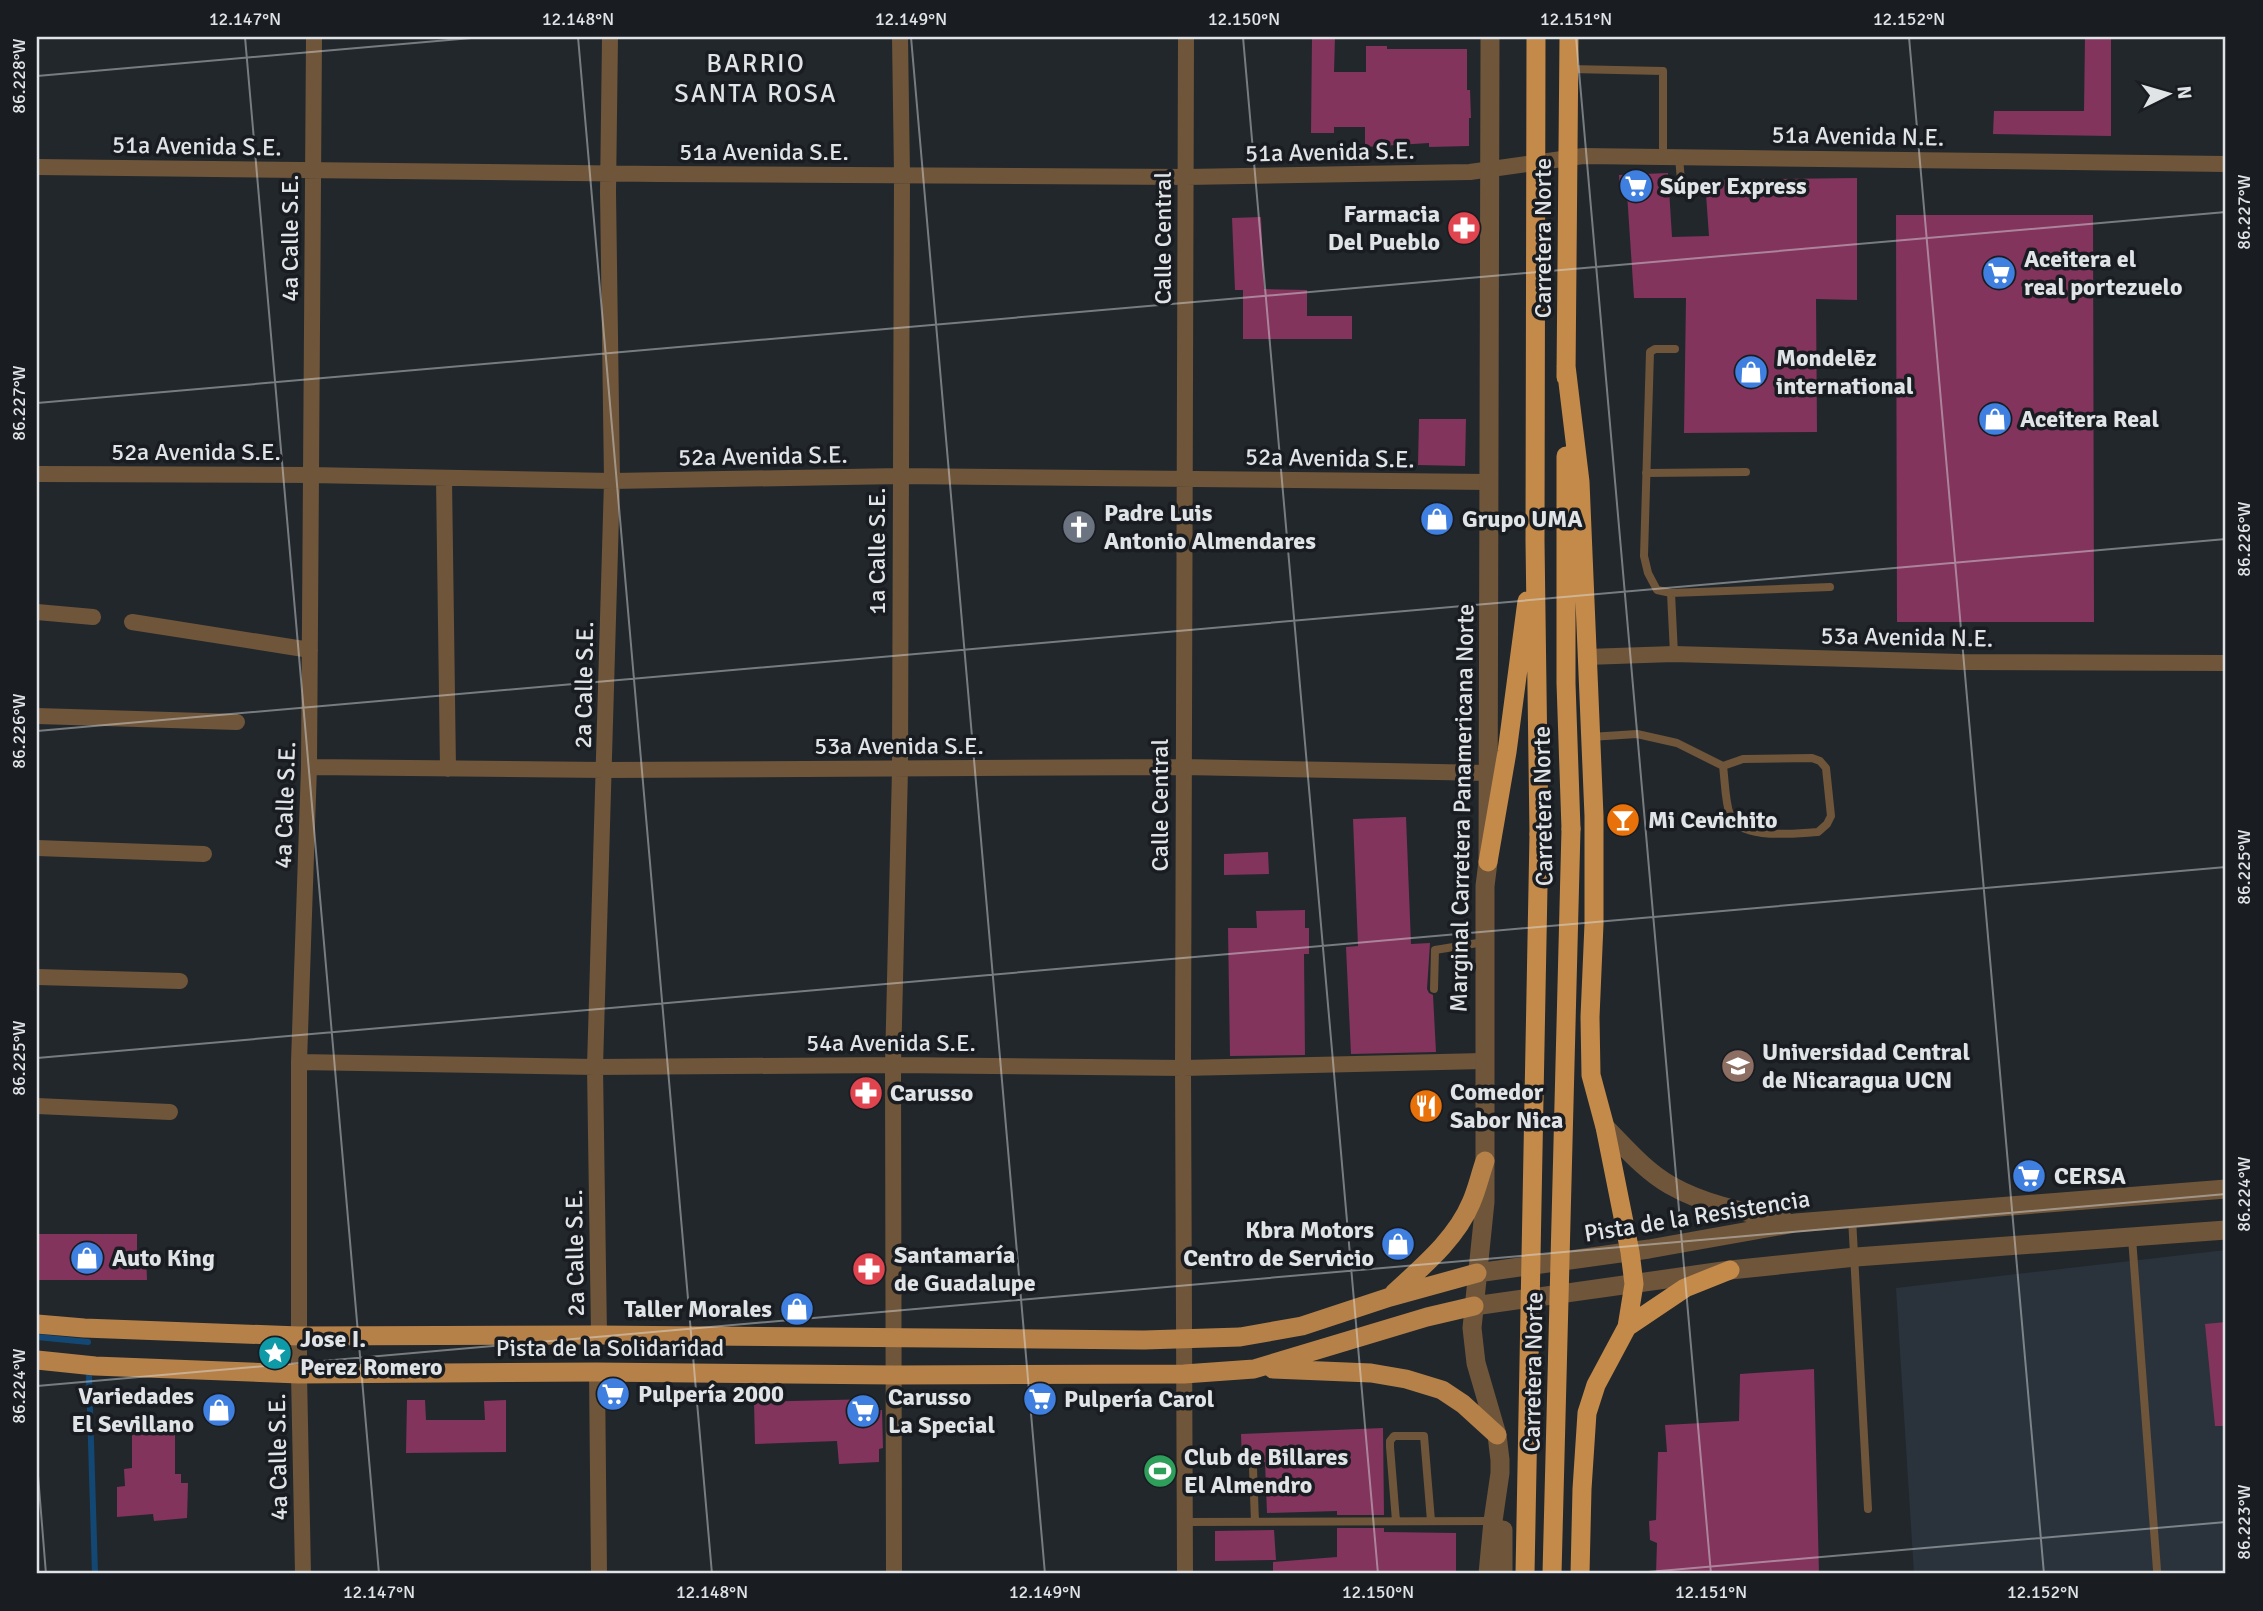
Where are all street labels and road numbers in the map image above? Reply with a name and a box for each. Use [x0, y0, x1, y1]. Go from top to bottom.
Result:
street label: 51a Avenida N.E. [1771, 119, 1945, 153]
street label: 51a Avenida S.E. [112, 130, 282, 162]
street label: 51a Avenida S.E. [1245, 136, 1415, 168]
street label: 51a Avenida S.E. [679, 137, 849, 167]
street label: Carretera Norte [1528, 158, 1558, 318]
street label: Calle Central [1148, 171, 1178, 305]
street label: 4a Calle S.E. [275, 174, 305, 302]
street label: 52a Avenida S.E. [111, 437, 281, 467]
street label: 52a Avenida S.E. [678, 440, 848, 472]
street label: 52a Avenida S.E. [1245, 442, 1415, 474]
street label: 1a Calle S.E. [862, 487, 892, 615]
street label: Marginal Carretera Panamericana Norte [1443, 603, 1481, 1013]
street label: 53a Avenida N.E. [1820, 620, 1994, 654]
street label: 2a Calle S.E. [568, 621, 600, 749]
street label: Carretera Norte [1527, 726, 1559, 886]
street label: 53a Avenida S.E. [814, 731, 984, 761]
street label: Calle Central [1145, 738, 1175, 872]
street label: 4a Calle S.E. [268, 741, 302, 869]
street label: 54a Avenida S.E. [806, 1028, 976, 1058]
street label: Pista de la Resistencia [1582, 1183, 1812, 1249]
street label: 2a Calle S.E. [559, 1189, 591, 1317]
street label: Carretera Norte [1517, 1292, 1549, 1452]
street label: Pista de la Solidaridad [496, 1333, 724, 1363]
street label: 4a Calle S.E. [262, 1393, 294, 1521]

